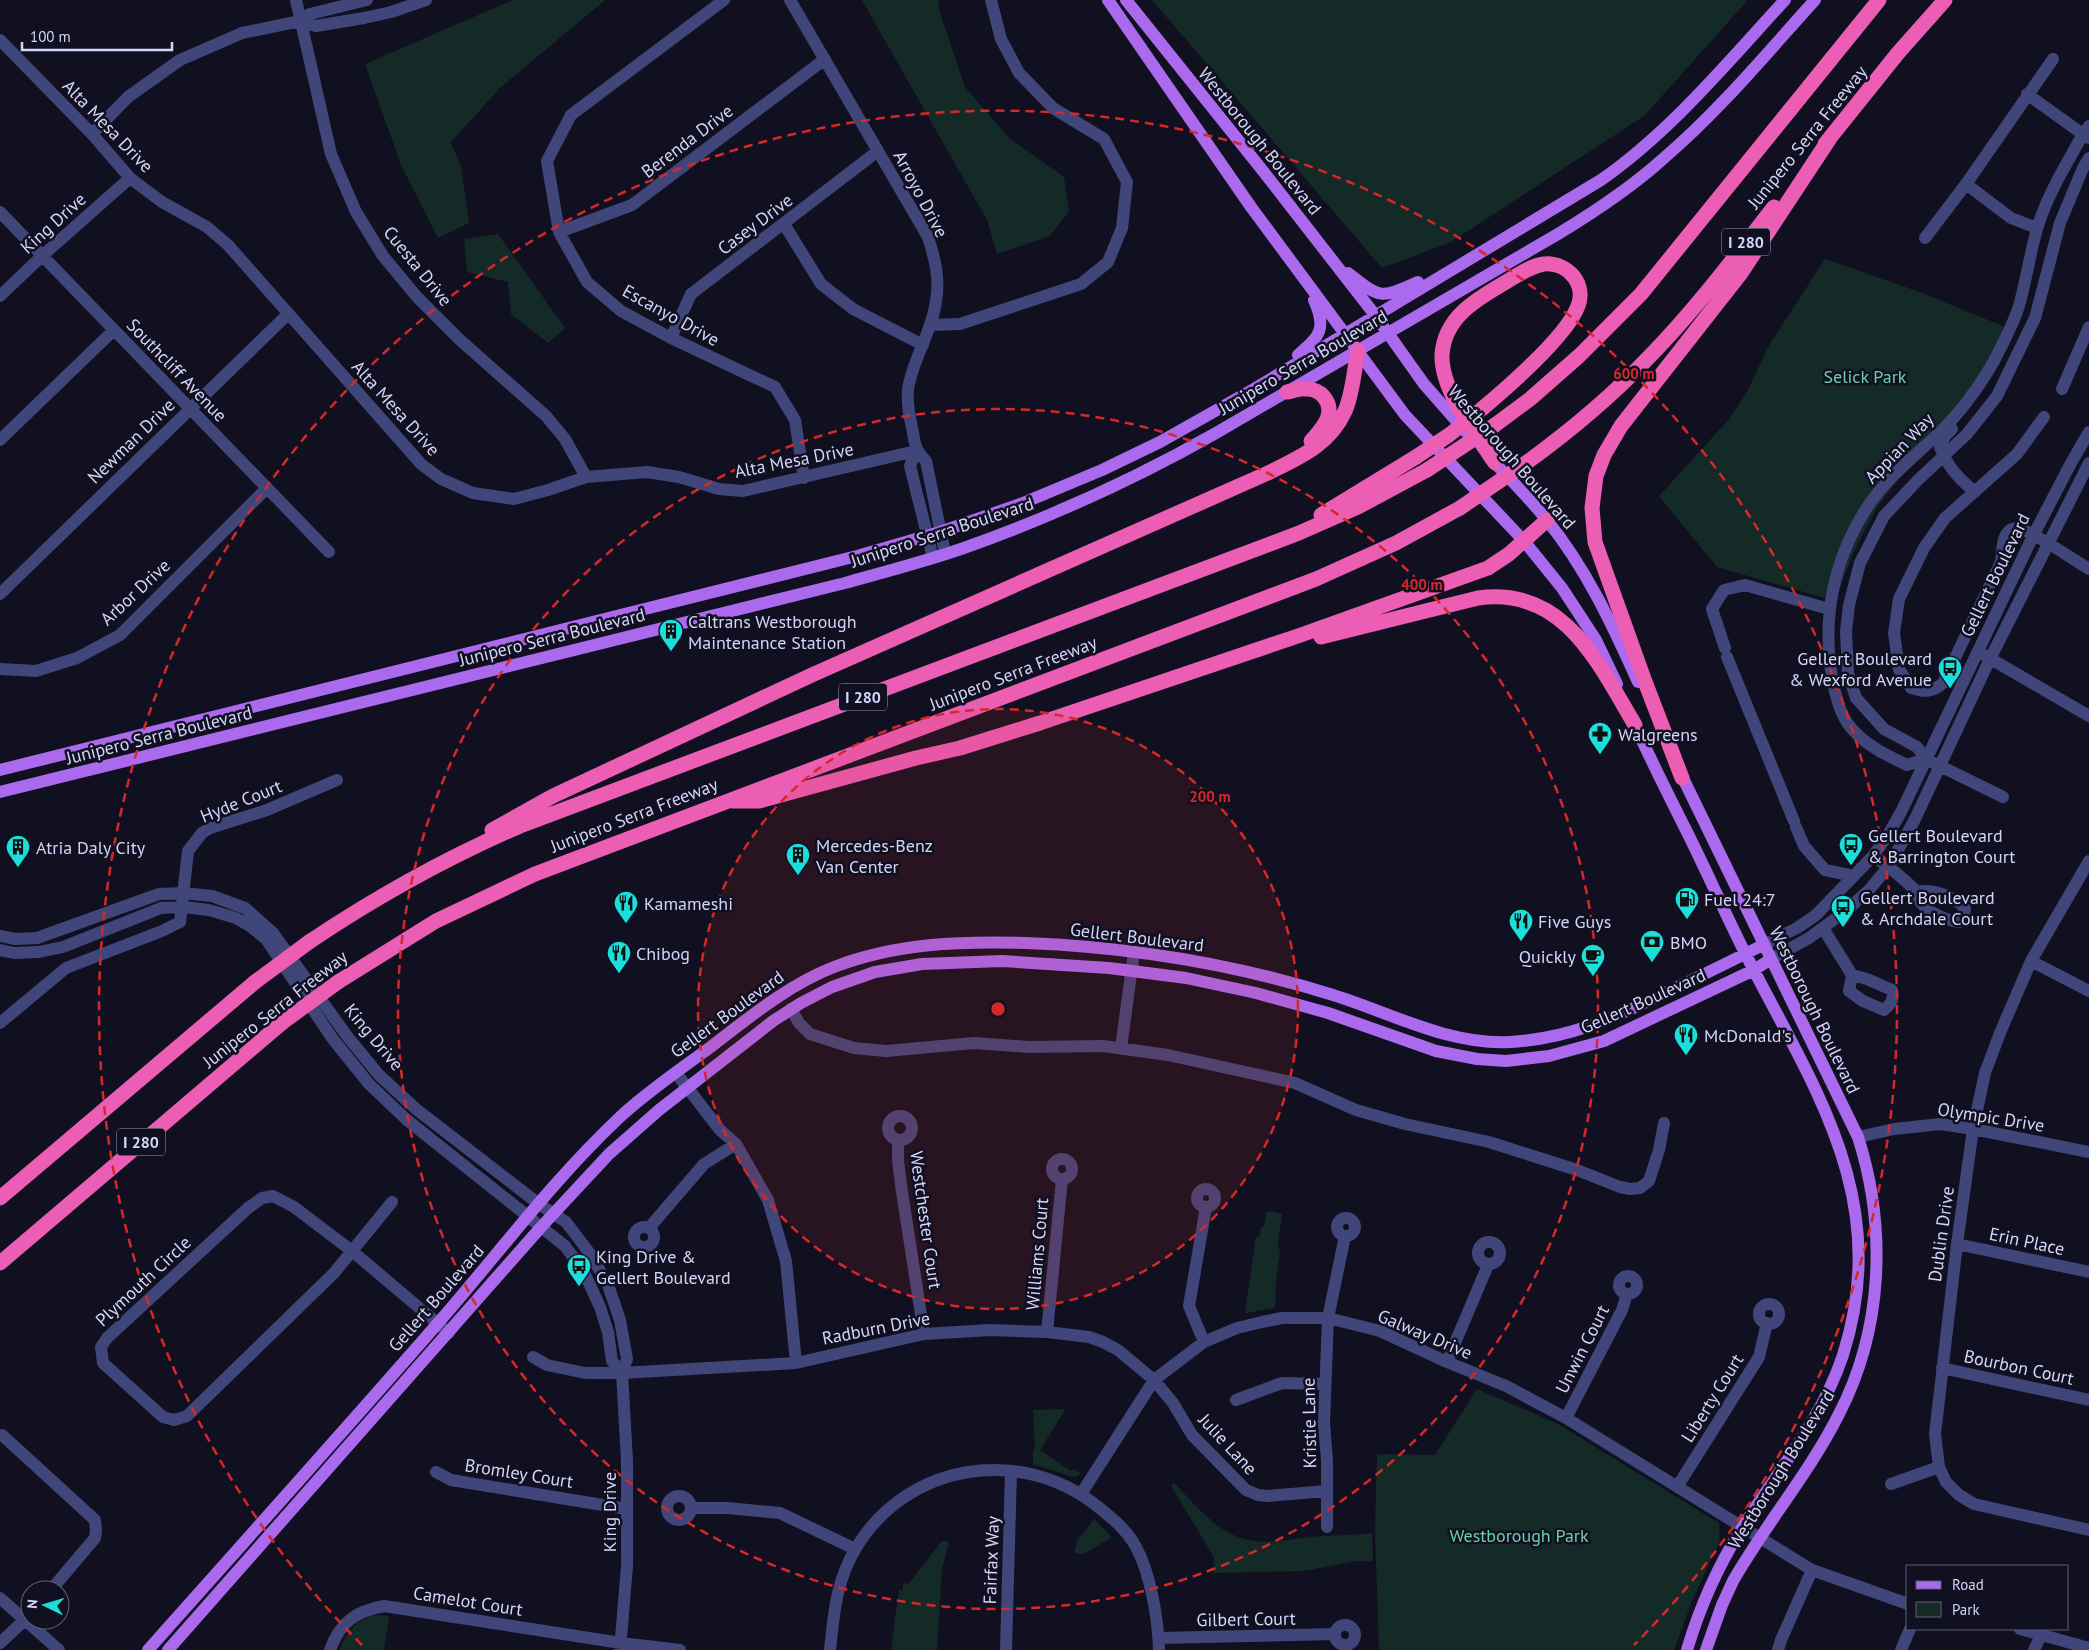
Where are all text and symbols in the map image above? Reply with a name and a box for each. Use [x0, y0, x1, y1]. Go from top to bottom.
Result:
scale bar [22, 20, 172, 52]
text: 100 m [30, 27, 71, 46]
street label: Junipero Serra Freeway [1742, 60, 1872, 214]
street label: Westborough Boulevard [1193, 62, 1327, 220]
street label: Alta Mesa Drive [58, 75, 158, 177]
street label: Berenda Drive [637, 99, 737, 183]
street label: Arroyo Drive [889, 147, 953, 241]
street label: King Drive [15, 188, 91, 258]
street label: Casey Drive [713, 188, 797, 260]
street label: Cuesta Drive [379, 221, 457, 311]
road number: I 280 [1722, 228, 1770, 256]
street label: Escanyo Drive [619, 279, 723, 351]
street label: Junipero Serra Boulevard [1214, 304, 1391, 420]
street label: Southcliff Avenue [122, 313, 232, 427]
street label: Alta Mesa Drive [347, 355, 445, 461]
text: 600 m [1613, 364, 1655, 383]
park label: Selick Park [1824, 365, 1907, 388]
street label: Westborough Boulevard [1443, 380, 1581, 534]
street label: Newman Drive [82, 394, 180, 488]
street label: Appian Way [1860, 407, 1939, 488]
street label: Alta Mesa Drive [733, 437, 855, 483]
street label: Junipero Serra Boulevard [847, 492, 1036, 573]
street label: Gellert Boulevard [1955, 509, 2035, 641]
street label: Arbor Drive [95, 554, 175, 630]
text: 400 m [1401, 575, 1443, 594]
street label: Junipero Serra Boulevard [456, 603, 647, 672]
place label: Caltrans Westborough Maintenance Station [688, 610, 857, 654]
building icon: Caltrans Westborough Maintenance Station [658, 618, 684, 652]
street label: Junipero Serra Freeway [925, 630, 1101, 716]
place label: Gellert Boulevard & Wexford Avenue [1789, 647, 1932, 691]
bus stop icon: Gellert Boulevard & Wexford Avenue [1937, 655, 1963, 689]
road number: I 280 [839, 684, 887, 710]
street label: Junipero Serra Boulevard [63, 701, 254, 770]
pharmacy icon: Walgreens [1587, 721, 1613, 755]
place label: Walgreens [1618, 723, 1698, 746]
street label: Junipero Serra Freeway [546, 772, 722, 858]
street label: Hyde Court [197, 774, 285, 828]
text: 200 m [1189, 787, 1231, 806]
place label: Gellert Boulevard & Barrington Court [1868, 824, 2015, 868]
bus stop icon: Gellert Boulevard & Barrington Court [1838, 832, 1864, 866]
building icon: Atria Daly City [5, 834, 31, 868]
place label: Mercedes-Benz Van Center [815, 834, 933, 878]
place label: Atria Daly City [36, 836, 146, 859]
building icon: Mercedes-Benz Van Center [785, 842, 811, 876]
fuel station icon: Fuel 24:7 [1674, 886, 1700, 920]
place label: Gellert Boulevard & Archdale Court [1860, 886, 1995, 930]
place label: Fuel 24:7 [1704, 888, 1776, 911]
restaurant icon: Kamameshi [613, 890, 639, 924]
place label: Kamameshi [644, 892, 733, 915]
bus stop icon: Gellert Boulevard & Archdale Court [1830, 894, 1856, 928]
restaurant icon: Five Guys [1508, 908, 1534, 942]
place label: Five Guys [1538, 910, 1611, 933]
street label: Gellert Boulevard [1069, 917, 1205, 957]
street label: Westborough Boulevard [1764, 923, 1866, 1097]
bank icon: BMO [1639, 929, 1665, 963]
place label: BMO [1670, 931, 1707, 954]
restaurant icon: Chibog [606, 940, 632, 974]
place label: Chibog [636, 942, 690, 965]
cafe icon: Quickly [1580, 943, 1606, 977]
street label: Junipero Serra Freeway [197, 945, 353, 1073]
place label: Quickly [1519, 945, 1577, 968]
street label: Gellert Boulevard [1577, 963, 1709, 1039]
street label: Gellert Boulevard [666, 965, 788, 1063]
street label: King Drive [339, 999, 409, 1075]
centre of rings [989, 1000, 1007, 1018]
restaurant icon: McDonald's [1673, 1022, 1699, 1056]
place label: McDonald's [1704, 1024, 1792, 1047]
street label: Olympic Drive [1936, 1097, 2046, 1137]
road number: I 280 [117, 1128, 165, 1156]
street label: Westchester Court [905, 1149, 947, 1291]
street label: Dublin Drive [1923, 1185, 1959, 1283]
street label: Williams Court [1021, 1197, 1053, 1311]
street label: Erin Place [1987, 1222, 2067, 1260]
street label: Plymouth Circle [90, 1231, 196, 1331]
street label: Gellert Boulevard [383, 1240, 489, 1356]
place label: King Drive & Gellert Boulevard [596, 1245, 731, 1289]
bus stop icon: King Drive & Gellert Boulevard [566, 1253, 592, 1287]
street label: Unwin Court [1550, 1301, 1614, 1397]
street label: Galway Drive [1374, 1304, 1476, 1364]
street label: Radburn Drive [820, 1306, 932, 1350]
street label: Bourbon Court [1962, 1344, 2076, 1390]
street label: Liberty Court [1676, 1349, 1748, 1447]
street label: Kristie Lane [1297, 1377, 1321, 1469]
street label: Westborough Boulevard [1723, 1385, 1839, 1553]
street label: Julie Lane [1193, 1408, 1262, 1480]
street label: Bromley Court [463, 1453, 575, 1493]
street label: King Drive [598, 1472, 621, 1552]
street label: Fairfax Way [978, 1515, 1004, 1605]
park label: Westborough Park [1449, 1524, 1589, 1547]
legend [1906, 1565, 2069, 1630]
text: Road [1952, 1575, 1984, 1594]
north arrow [20, 1580, 70, 1630]
street label: Camelot Court [412, 1581, 524, 1621]
text: N [23, 1598, 41, 1609]
text: Park [1952, 1600, 1980, 1619]
street label: Gilbert Court [1196, 1607, 1296, 1631]

